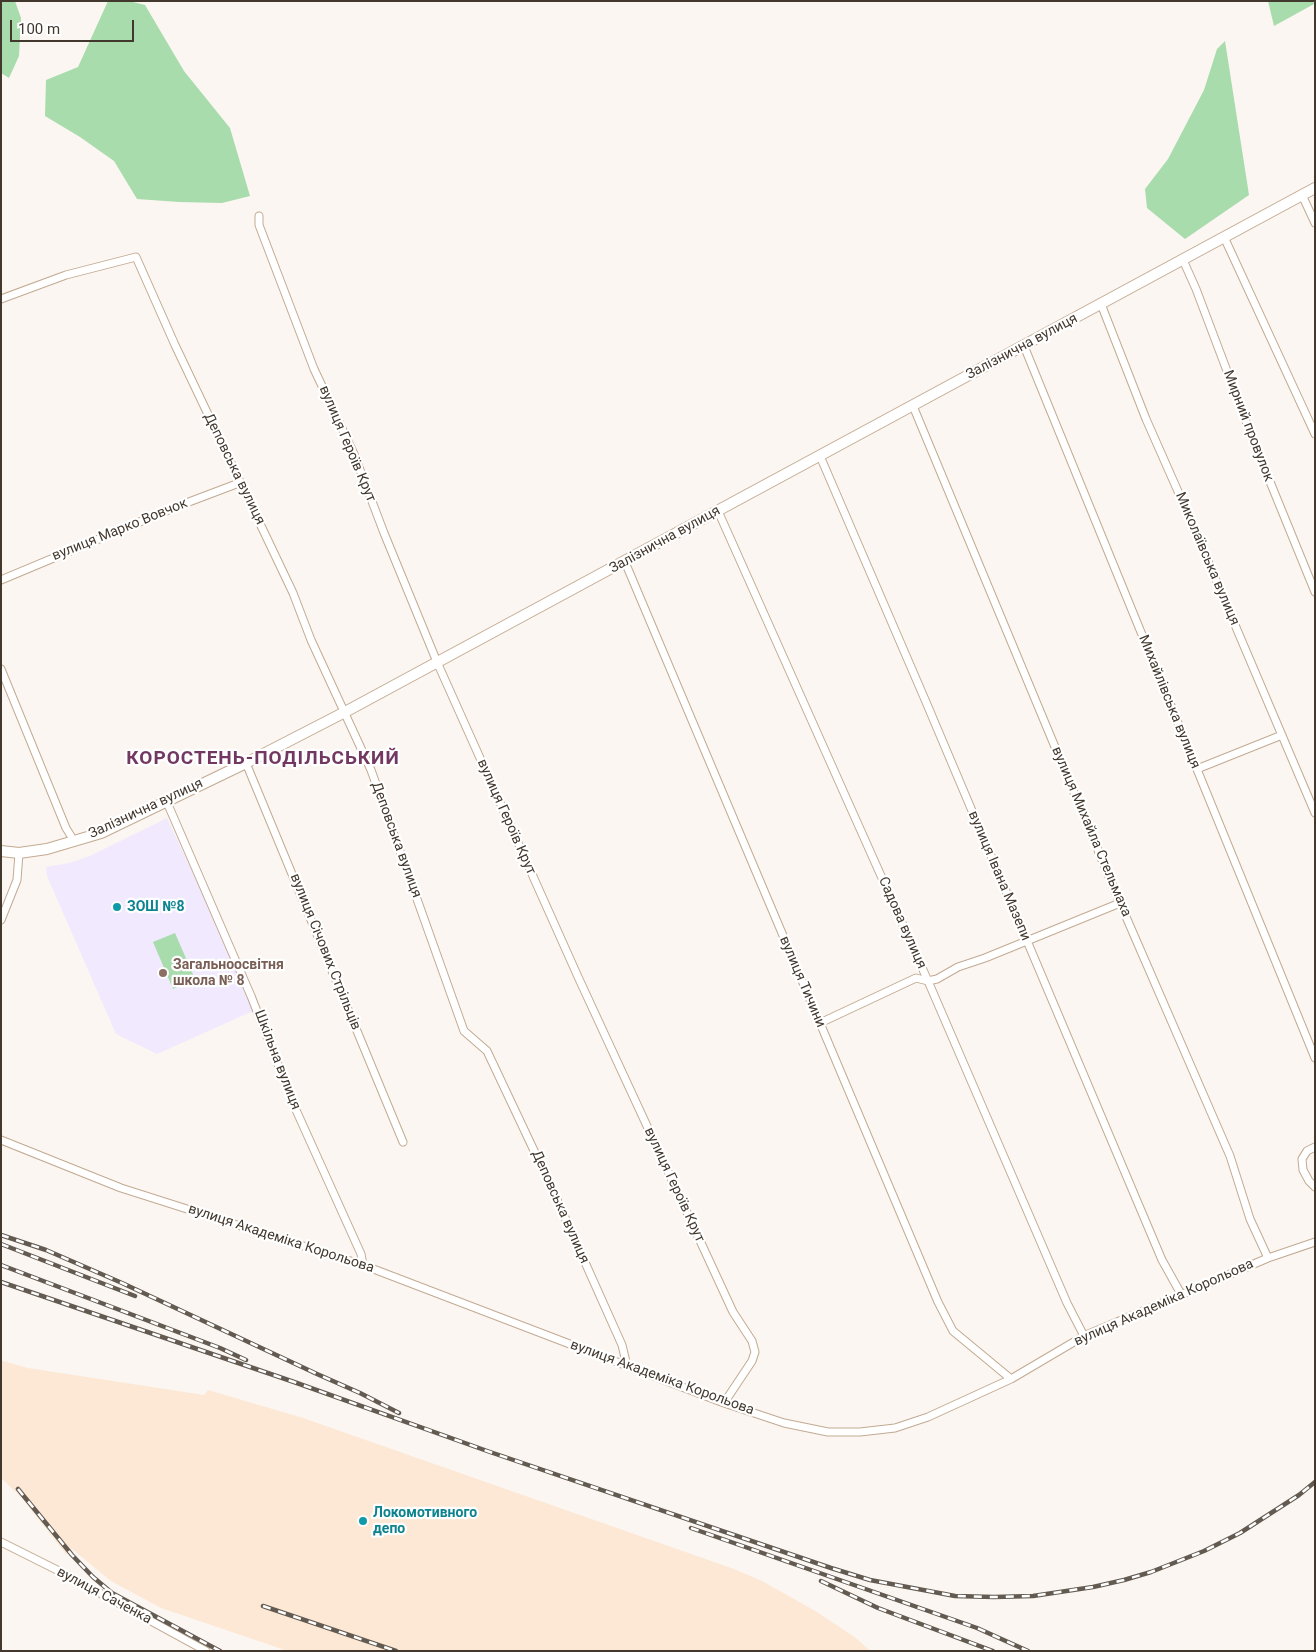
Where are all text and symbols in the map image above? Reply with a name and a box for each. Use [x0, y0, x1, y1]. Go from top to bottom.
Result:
scale bar [12, 10, 136, 42]
text: 100 m [18, 20, 60, 38]
street label: Залізнична вулиця [963, 310, 1081, 384]
street label: Мирний провулок [1219, 368, 1277, 484]
street label: вулиця Героїв Крут [315, 383, 379, 505]
street label: Деповська вулиця [200, 410, 268, 528]
street label: Миколаївська вулиця [1171, 490, 1243, 628]
street label: вулиця Марко Вовчок [50, 495, 190, 565]
street label: Залізнична вулиця [607, 503, 723, 577]
street label: Михайлівська вулиця [1135, 633, 1203, 771]
street label: вулиця Михайла Стельмаха [1047, 744, 1135, 920]
district label: КОРОСТЕНЬ-ПОДІЛЬСЬКИЙ [124, 748, 402, 770]
street label: вулиця Героїв Крут [473, 757, 539, 877]
street label: Залізнична вулиця [86, 775, 206, 843]
street label: Деповська вулиця [367, 780, 425, 900]
street label: вулиця Івана Мазепи [964, 809, 1034, 943]
street label: вулиця Січових Стрільців [286, 871, 364, 1033]
street label: Садова вулиця [874, 874, 930, 972]
place label: ЗОШ №8 [127, 899, 184, 915]
marker: ЗОШ №8 [111, 901, 123, 913]
street label: вулиця Тичини [775, 934, 829, 1030]
place label: Загальноосвітня школа № 8 [173, 957, 284, 990]
marker: Загальноосвітня школа № 8 [157, 967, 169, 979]
street label: Шкільна вулиця [250, 1008, 304, 1112]
street label: вулиця Героїв Крут [640, 1125, 708, 1245]
street label: Деповська вулиця [527, 1148, 593, 1266]
street label: вулиця Академіка Корольова [186, 1201, 376, 1277]
street label: вулиця Академіка Корольова [1072, 1256, 1256, 1350]
street label: вулиця Академіка Корольова [568, 1337, 756, 1419]
place label: Локомотивного депо [373, 1505, 477, 1538]
marker: Локомотивного депо [357, 1515, 369, 1527]
street label: вулиця Саченка [54, 1564, 154, 1628]

